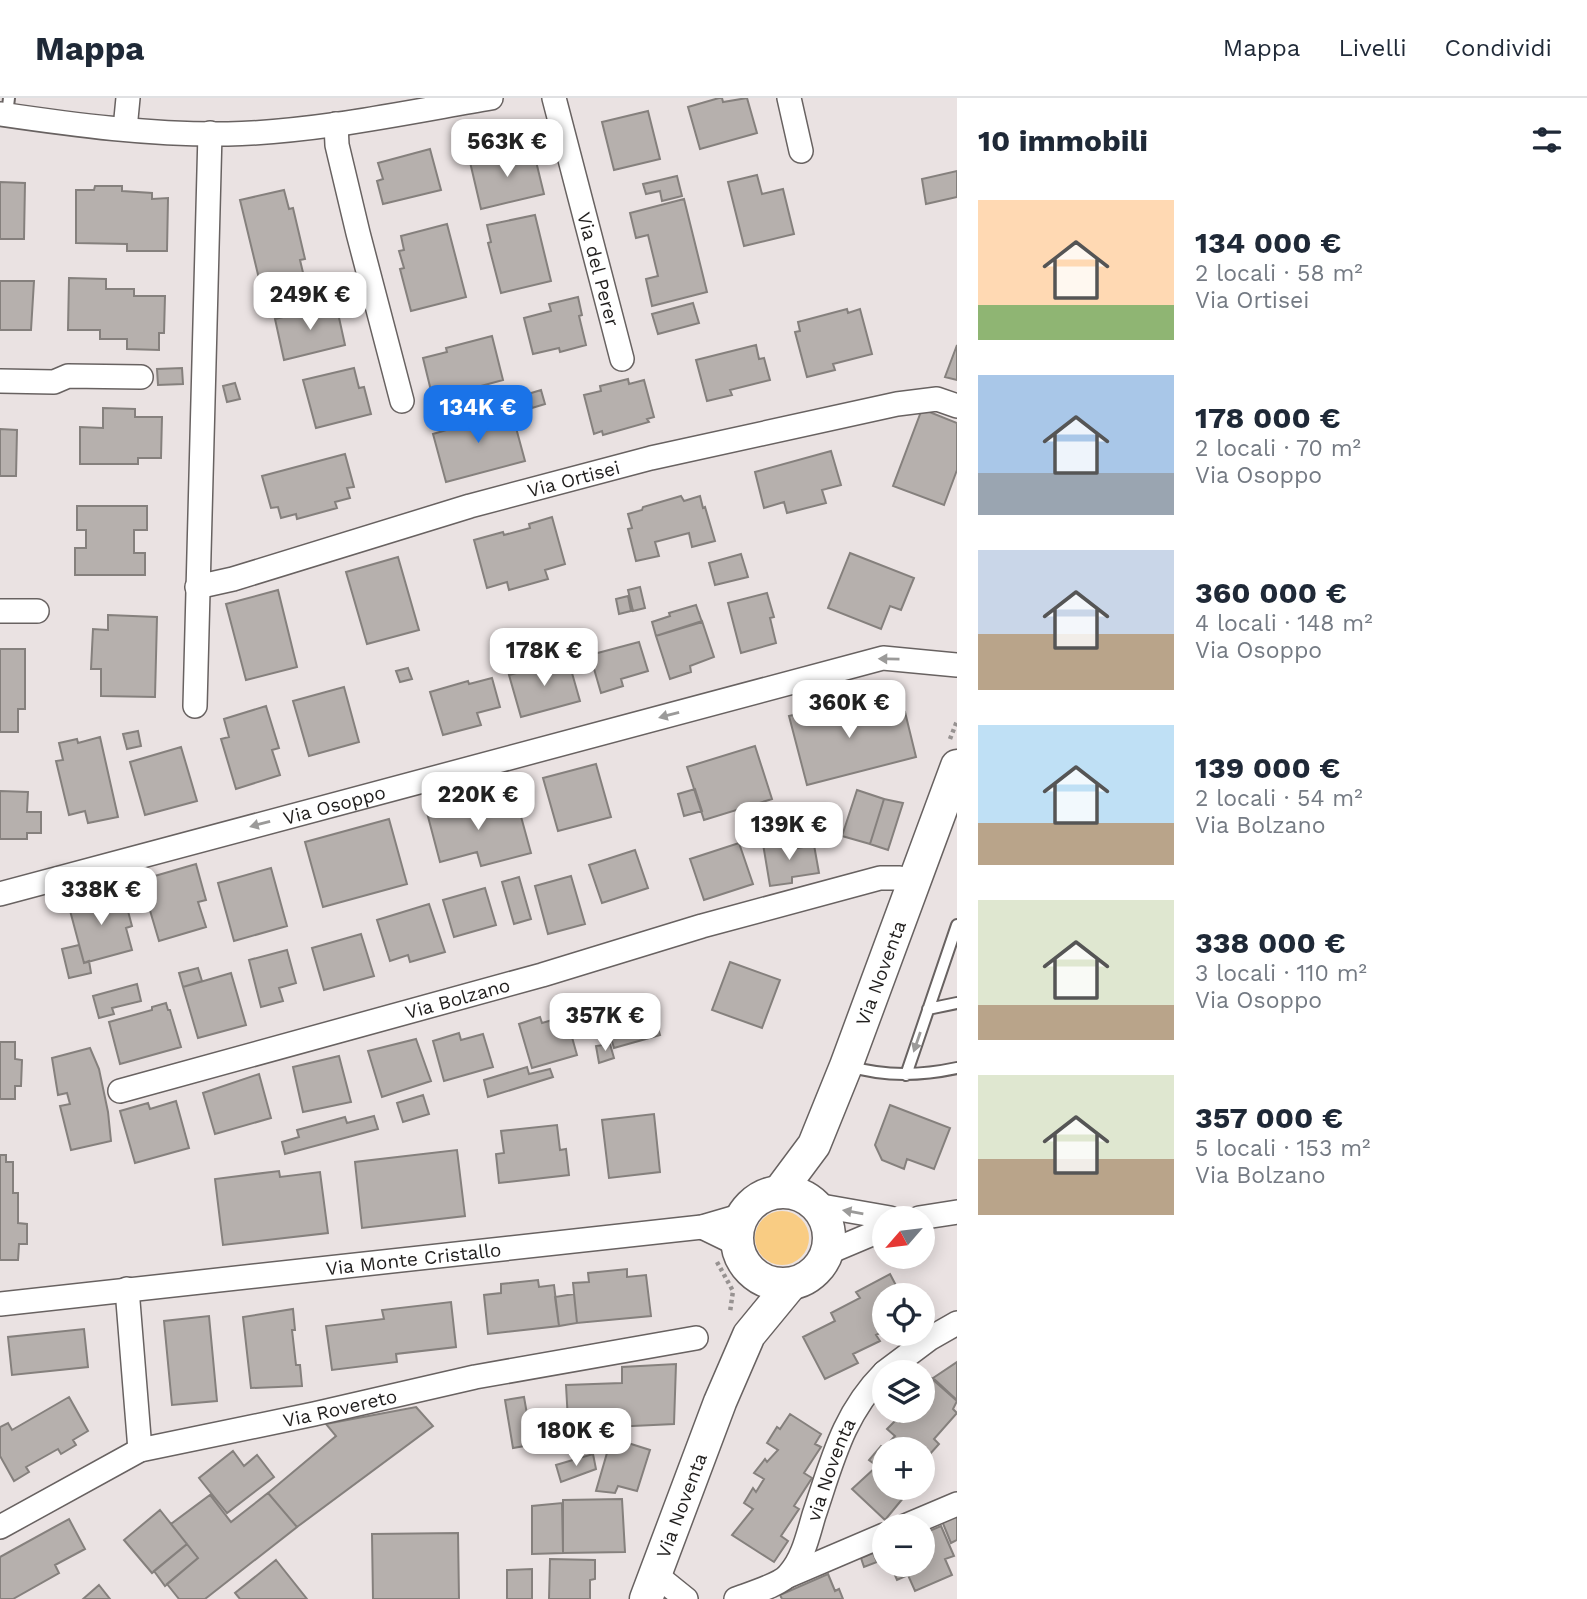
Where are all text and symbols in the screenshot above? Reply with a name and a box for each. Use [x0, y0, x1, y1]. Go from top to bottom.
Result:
text: Mappa [35, 29, 144, 68]
text: Mappa [1223, 34, 1300, 62]
text: Livelli [1338, 34, 1407, 62]
text: Condividi [1445, 34, 1552, 62]
pin: 563K € [450, 120, 564, 179]
icon: filters [1528, 121, 1566, 159]
text: 10 immobili [978, 123, 1148, 158]
text: 563K € [467, 128, 547, 155]
street label: Via del Perer [573, 210, 625, 329]
text: 134 000 € [1195, 225, 1341, 260]
icon: home [1034, 228, 1118, 312]
text: 2 locali · 58 m² [1195, 260, 1363, 287]
pin: 249K € [253, 272, 367, 332]
text: 249K € [269, 281, 351, 308]
text: Via Ortisei [1195, 287, 1309, 314]
pin: 134K € [421, 386, 535, 445]
text: 134K € [440, 394, 516, 421]
text: 178 000 € [1195, 400, 1341, 435]
icon: home [1034, 403, 1118, 487]
text: 2 locali · 70 m² [1195, 435, 1361, 462]
street label: Via Ortisei [525, 455, 622, 502]
text: Via Osoppo [1195, 462, 1322, 489]
text: 360 000 € [1195, 575, 1347, 610]
icon: home [1034, 578, 1118, 662]
text: 4 locali · 148 m² [1195, 610, 1373, 637]
pin: 178K € [487, 628, 601, 688]
text: 178K € [506, 637, 582, 664]
text: Via Osoppo [1195, 637, 1322, 664]
one-way arrow [878, 653, 900, 665]
pin: 360K € [792, 680, 906, 740]
text: 360K € [808, 689, 890, 716]
one-way arrow [658, 710, 680, 721]
text: 139 000 € [1195, 750, 1340, 785]
icon: home [1034, 753, 1118, 837]
pin: 220K € [421, 772, 535, 832]
street label: Via Osoppo [281, 780, 388, 829]
text: 220K € [438, 781, 518, 808]
text: 2 locali · 54 m² [1195, 785, 1363, 812]
pin: 139K € [732, 802, 846, 862]
text: 139K € [751, 811, 827, 838]
text: Via Bolzano [1195, 812, 1326, 839]
one-way arrow [249, 820, 270, 830]
pin: 338K € [44, 868, 158, 927]
text: 338K € [61, 876, 141, 903]
street label: Via Noventa [850, 917, 910, 1029]
text: 338 000 € [1195, 925, 1346, 960]
icon: home [1034, 928, 1118, 1012]
text: 3 locali · 110 m² [1195, 960, 1367, 987]
street label: Via Bolzano [402, 973, 513, 1024]
text: Via Osoppo [1195, 987, 1322, 1014]
pin: 357K € [548, 993, 662, 1053]
text: 357K € [566, 1002, 644, 1029]
one-way arrow [911, 1032, 922, 1053]
text: 357 000 € [1195, 1100, 1343, 1135]
icon: home [1034, 1103, 1118, 1187]
text: 5 locali · 153 m² [1195, 1135, 1370, 1162]
text: Via Bolzano [1195, 1162, 1326, 1189]
one-way arrow [842, 1206, 864, 1217]
north arrow [872, 1206, 934, 1269]
map controls [872, 1206, 935, 1577]
street label: Via Monte Cristallo [325, 1238, 502, 1280]
button: locate [872, 1283, 935, 1346]
button: layers [872, 1360, 935, 1423]
street label: Via Rovereto [281, 1384, 399, 1432]
pin: 180K € [519, 1408, 633, 1468]
street label: via Noventa [801, 1414, 860, 1524]
text: 180K € [537, 1417, 615, 1444]
button: + [872, 1437, 935, 1500]
street label: Via Noventa [651, 1449, 711, 1561]
button: − [872, 1514, 935, 1577]

